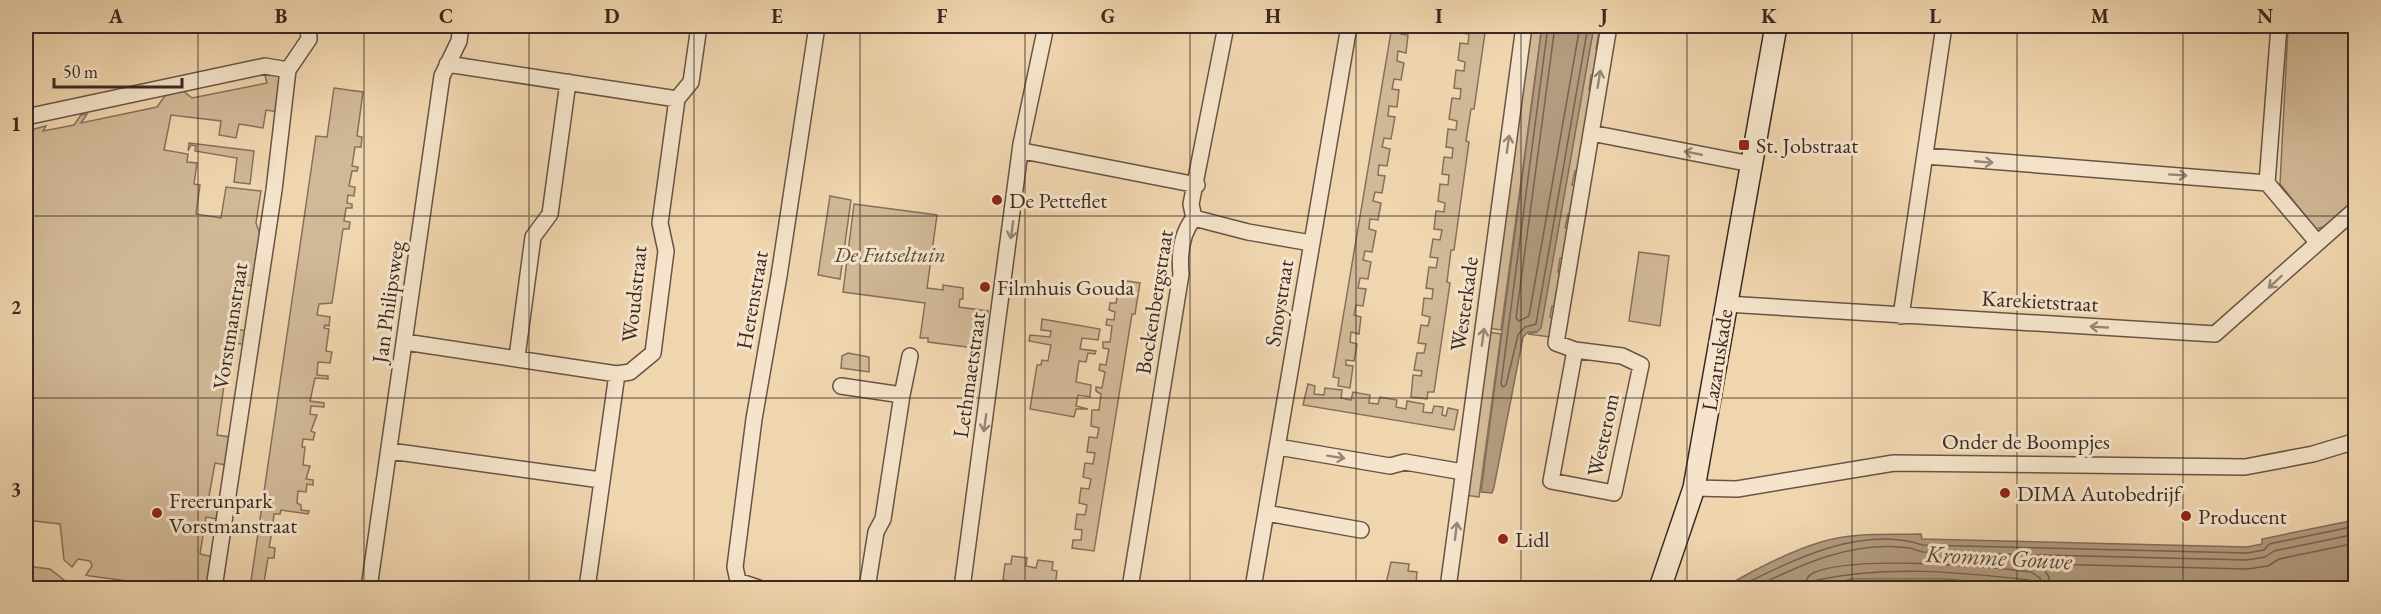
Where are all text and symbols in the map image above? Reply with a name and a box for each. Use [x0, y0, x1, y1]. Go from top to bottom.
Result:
text: A [108, 3, 124, 29]
text: B [275, 3, 287, 29]
text: C [439, 3, 453, 29]
text: D [604, 3, 620, 29]
text: E [771, 3, 783, 29]
text: F [937, 3, 948, 29]
text: G [1101, 3, 1115, 29]
text: H [1265, 3, 1281, 29]
text: I [1435, 3, 1443, 29]
text: J [1598, 3, 1608, 29]
text: K [1761, 3, 1777, 29]
text: L [1929, 3, 1941, 29]
text: M [2091, 3, 2109, 29]
text: N [2257, 3, 2273, 29]
scale bar [54, 51, 182, 89]
text: 50 m [63, 60, 98, 83]
one-way arrow [1594, 70, 1605, 89]
text: 1 [11, 111, 21, 137]
place label: St. Jobstraat [1756, 131, 1858, 160]
one-way arrow [1503, 135, 1514, 155]
marker: St. Jobstraat [1737, 138, 1751, 152]
one-way arrow [1684, 147, 1704, 158]
one-way arrow [1973, 157, 1993, 168]
one-way arrow [2168, 170, 2188, 181]
place label: De Petteflet [1009, 186, 1107, 215]
marker: De Petteflet [990, 193, 1004, 207]
one-way arrow [1006, 219, 1017, 239]
street label: Bockenbergstraat [1128, 228, 1180, 376]
street label: Jan Philipsweg [365, 239, 411, 367]
park label: De Futseltuin [833, 240, 946, 269]
street label: Woudstraat [614, 244, 654, 344]
street label: Herenstraat [729, 248, 775, 352]
street label: Westerkade [1443, 254, 1485, 353]
street label: Snoystraat [1258, 257, 1300, 349]
street label: Vorstmanstraat [206, 260, 254, 392]
place label: Filmhuis Gouda [997, 273, 1135, 302]
one-way arrow [2267, 275, 2282, 289]
marker: Filmhuis Gouda [978, 280, 992, 294]
street label: Karekietstraat [1981, 283, 2099, 319]
text: 2 [11, 294, 22, 320]
street label: Lazaruskade [1695, 306, 1739, 413]
street label: Lethmaetstraat [946, 310, 992, 440]
one-way arrow [2089, 322, 2109, 333]
one-way arrow [1477, 328, 1488, 348]
street label: Westerom [1580, 391, 1626, 479]
one-way arrow [980, 413, 991, 432]
street label: Onder de Boompjes [1942, 427, 2110, 456]
one-way arrow [1325, 452, 1345, 463]
text: 3 [11, 476, 21, 502]
place label: DIMA Autobedrijf [2017, 479, 2184, 508]
place label: Freerunpark Vorstmanstraat [169, 486, 297, 540]
marker: DIMA Autobedrijf [1998, 486, 2012, 500]
place label: Producent [2198, 502, 2287, 531]
marker: Freerunpark Vorstmanstraat [150, 506, 164, 520]
marker: Producent [2179, 509, 2193, 523]
one-way arrow [1450, 521, 1461, 541]
place label: Lidl [1515, 525, 1550, 554]
marker: Lidl [1496, 532, 1510, 546]
water label: Kromme Gouwe [1924, 538, 2074, 576]

